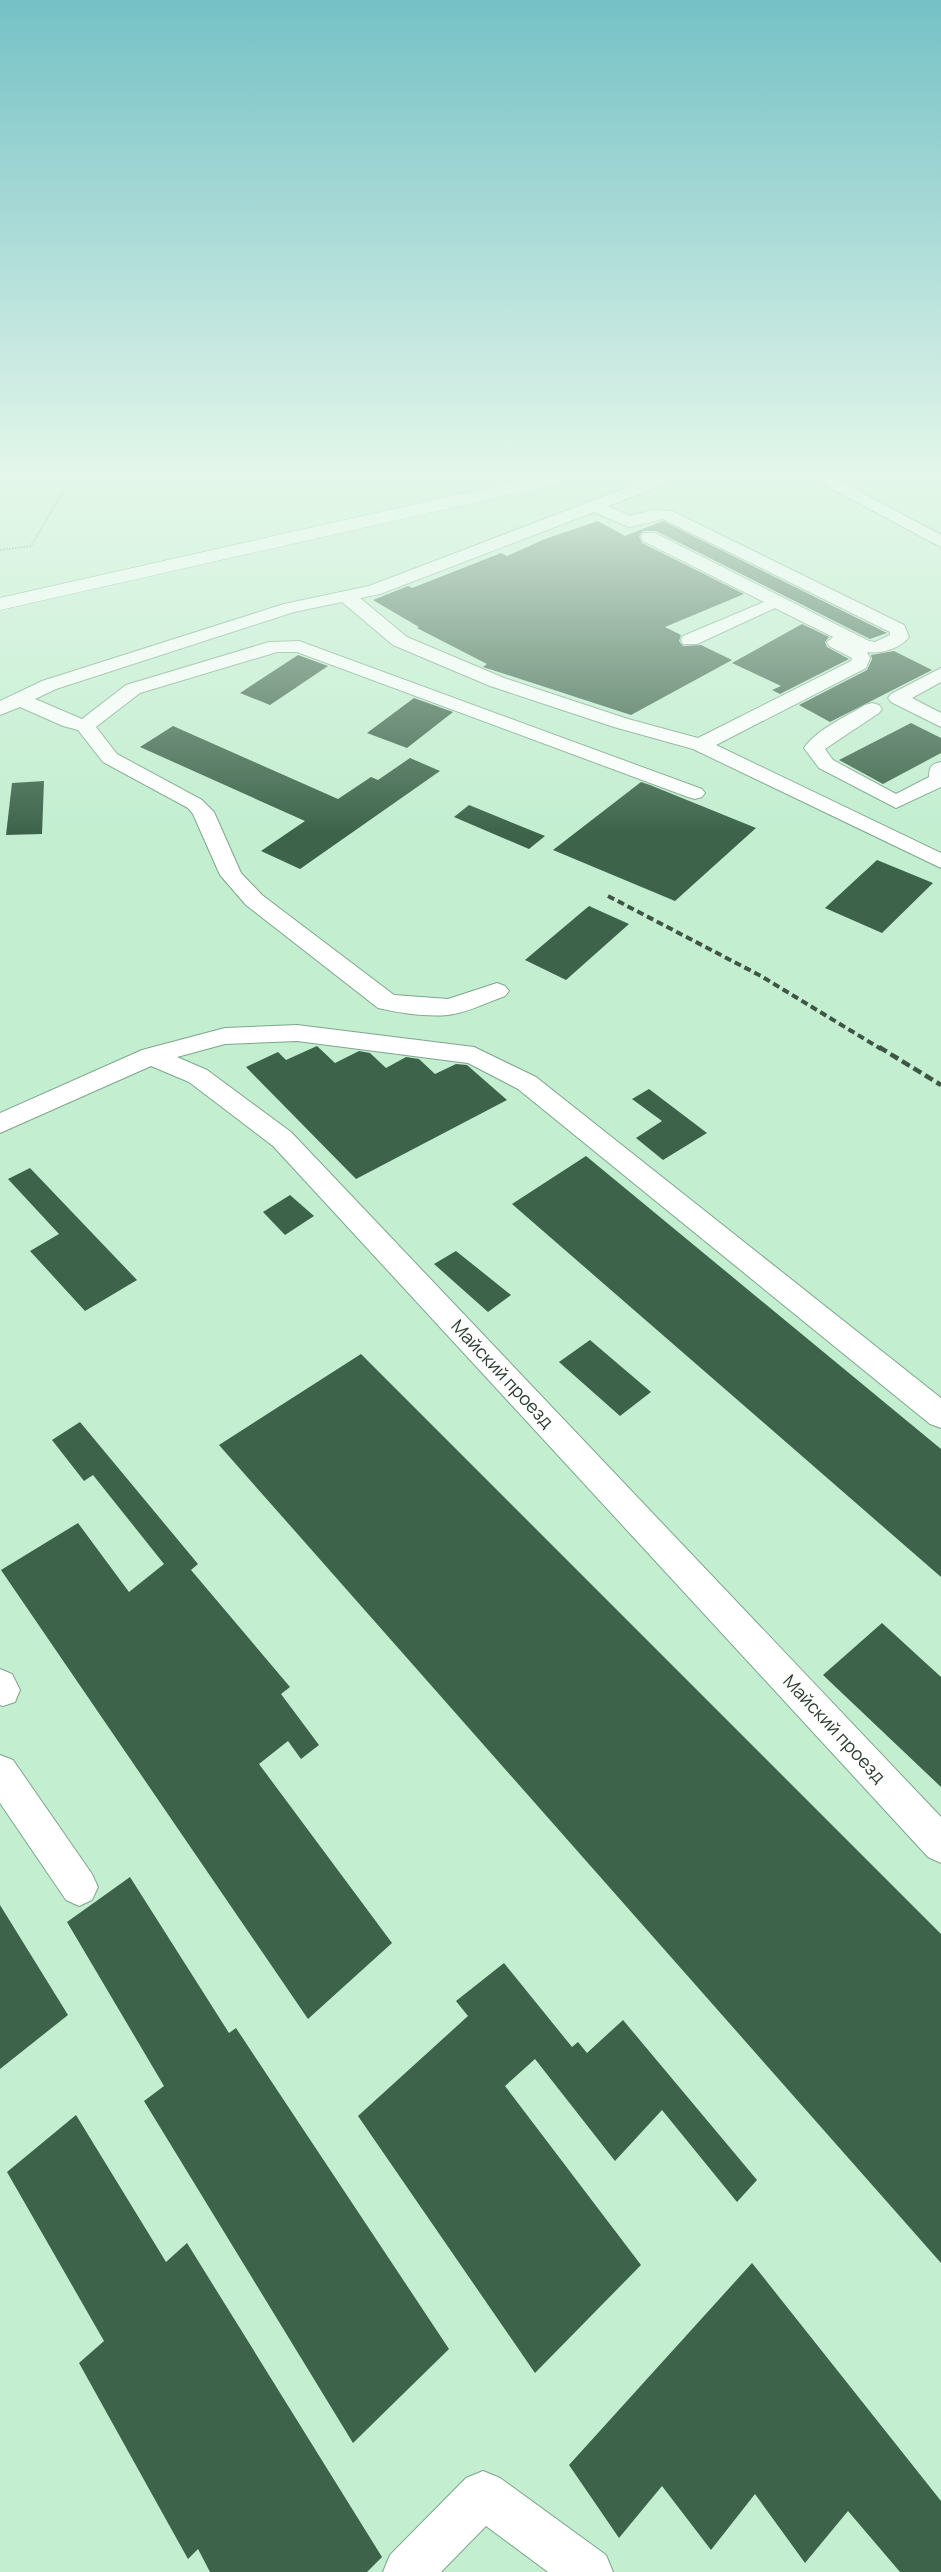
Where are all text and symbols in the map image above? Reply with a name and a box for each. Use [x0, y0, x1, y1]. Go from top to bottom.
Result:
street label: Майский проезд [446, 1314, 559, 1433]
street label: Майский проезд [778, 1669, 891, 1788]

